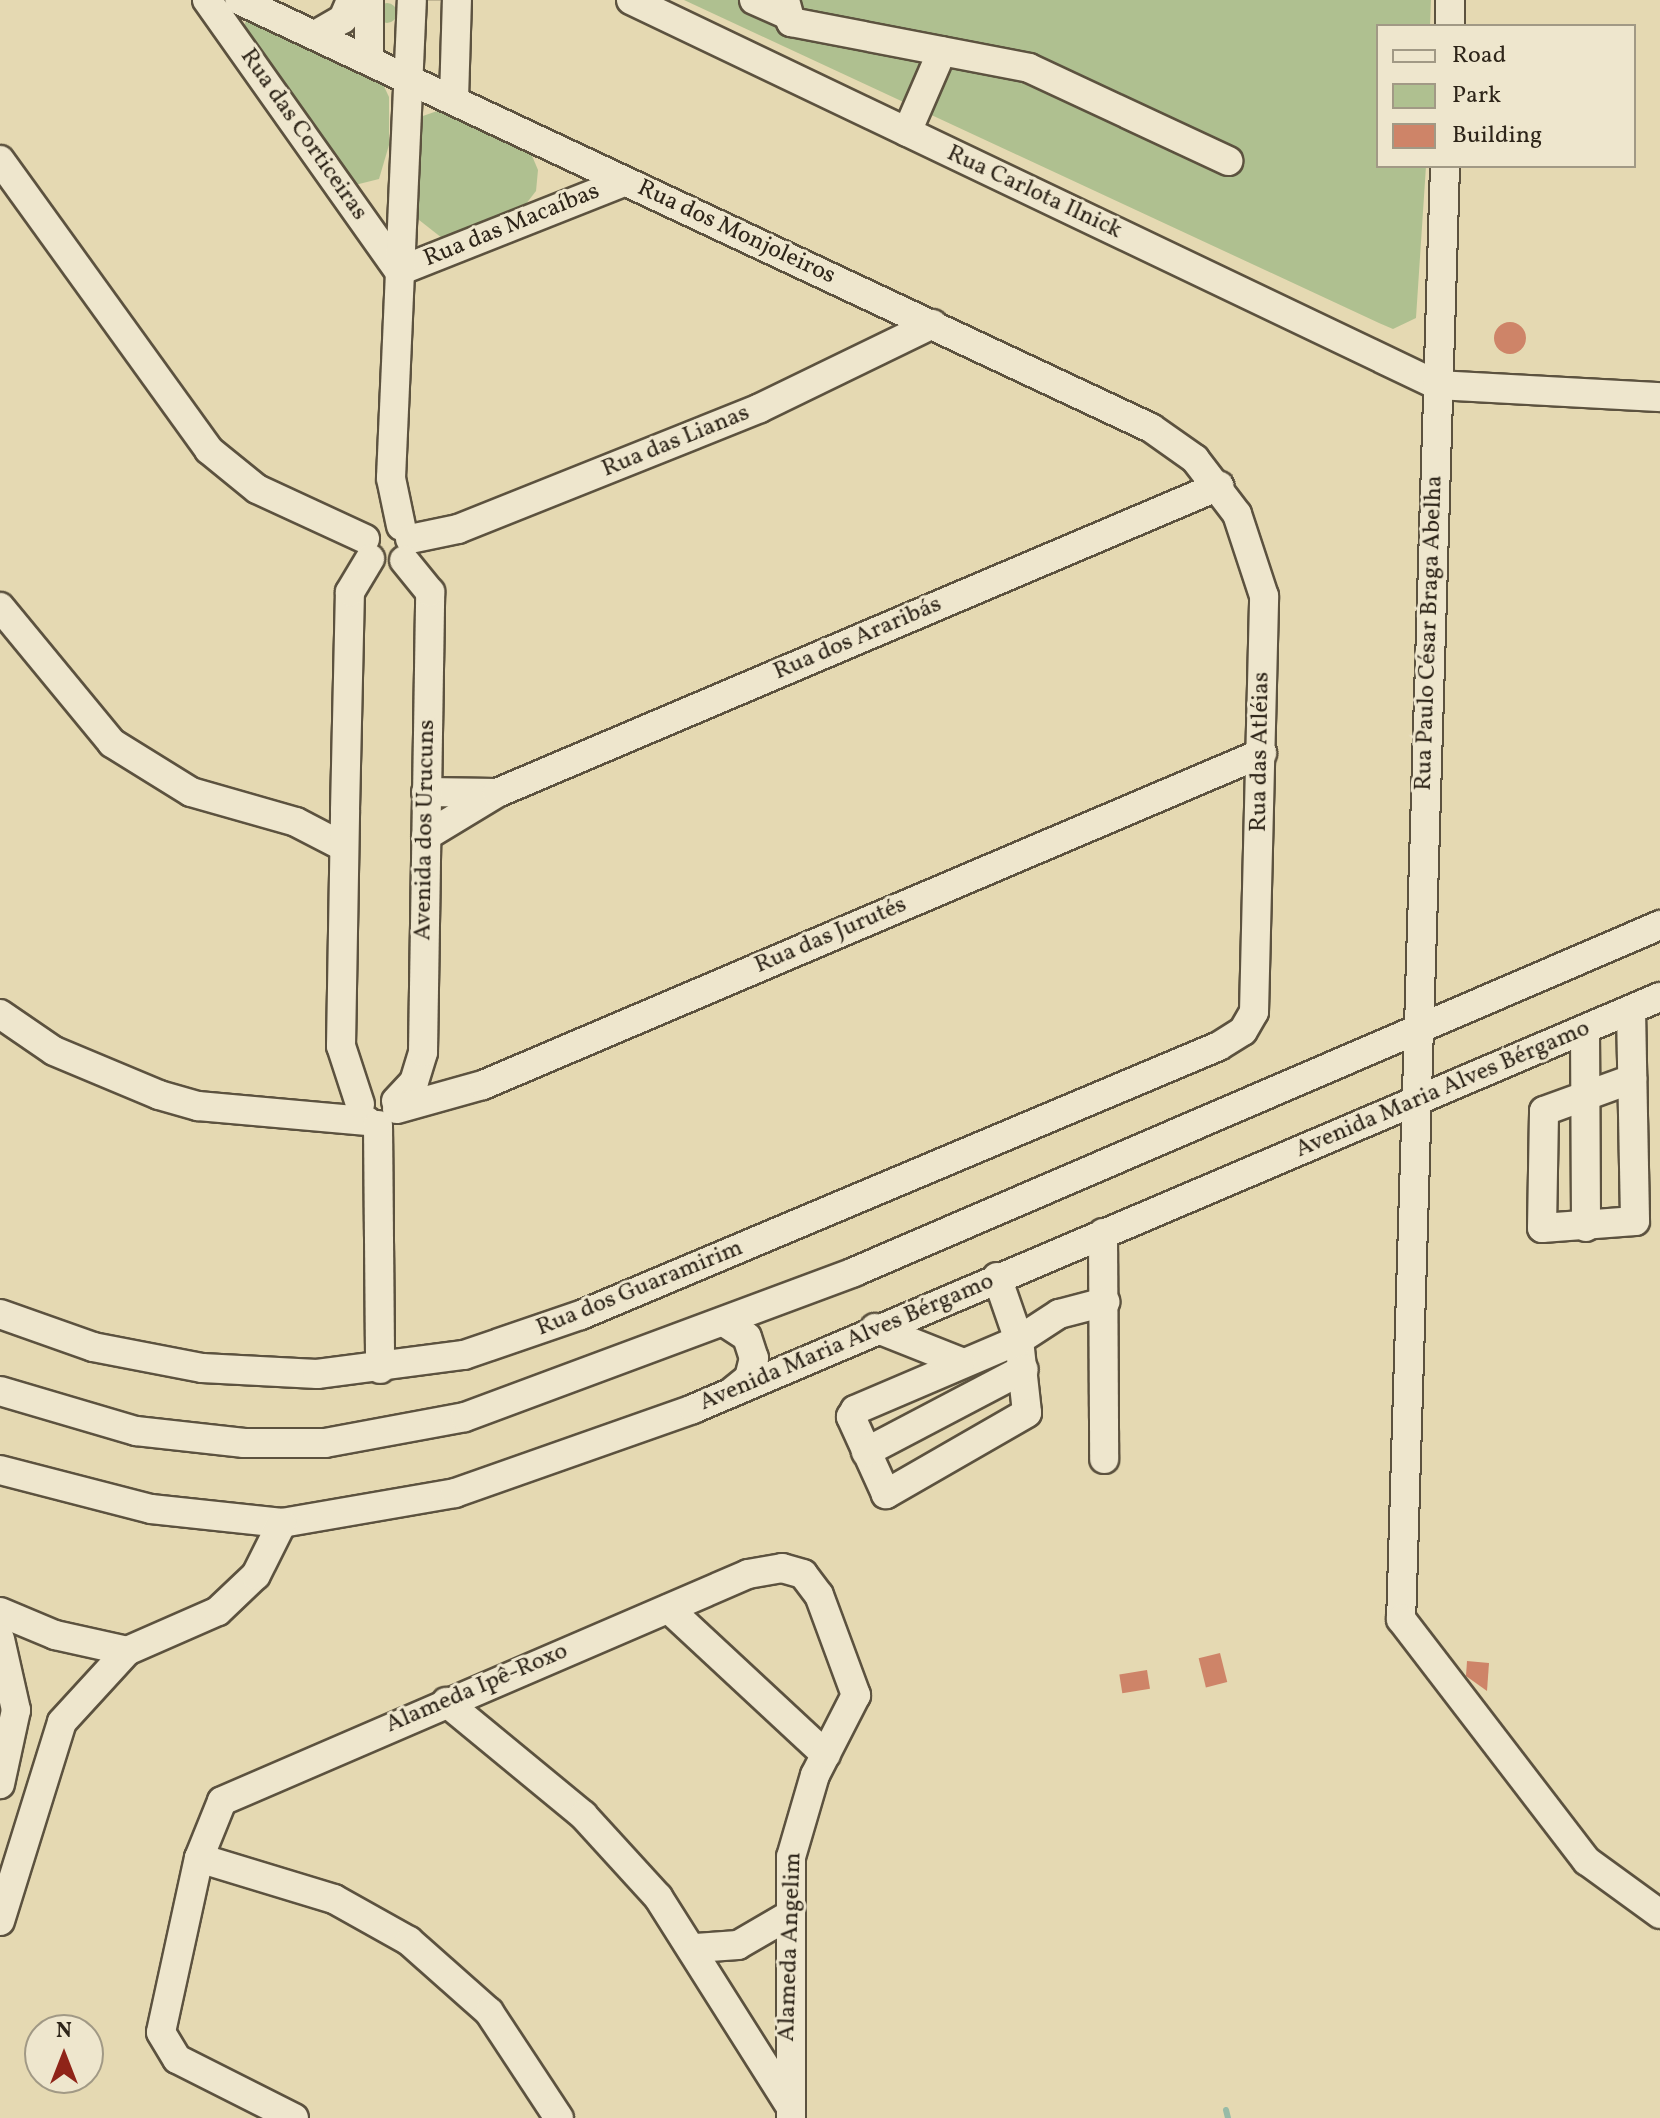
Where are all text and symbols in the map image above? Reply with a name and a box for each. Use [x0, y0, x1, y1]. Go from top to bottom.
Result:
legend [1376, 24, 1636, 168]
text: Road [1452, 39, 1506, 73]
street label: Rua das Corticeiras [233, 44, 373, 226]
text: Park [1452, 79, 1501, 113]
text: Building [1452, 119, 1542, 153]
street label: Rua Carlota Ilnick [942, 140, 1126, 246]
street label: Rua dos Monjoleiros [632, 174, 840, 292]
street label: Rua das Macaíbas [420, 178, 604, 274]
street label: Rua das Lianas [598, 399, 754, 485]
street label: Rua Paulo César Braga Abelha [1410, 475, 1450, 791]
street label: Rua dos Araribás [770, 591, 946, 687]
street label: Rua das Atléias [1245, 672, 1277, 832]
street label: Avenida dos Urucuns [410, 719, 442, 941]
street label: Rua das Jurutés [751, 891, 911, 981]
street label: Avenida Maria Alves Bérgamo [1291, 1015, 1595, 1165]
street label: Rua dos Guaramirim [533, 1234, 747, 1344]
street label: Avenida Maria Alves Bérgamo [695, 1268, 999, 1418]
street label: Alameda Ipê-Roxo [382, 1638, 572, 1740]
street label: Alameda Angelim [773, 1852, 809, 2042]
north arrow [24, 2014, 104, 2094]
text: N [56, 2016, 72, 2047]

